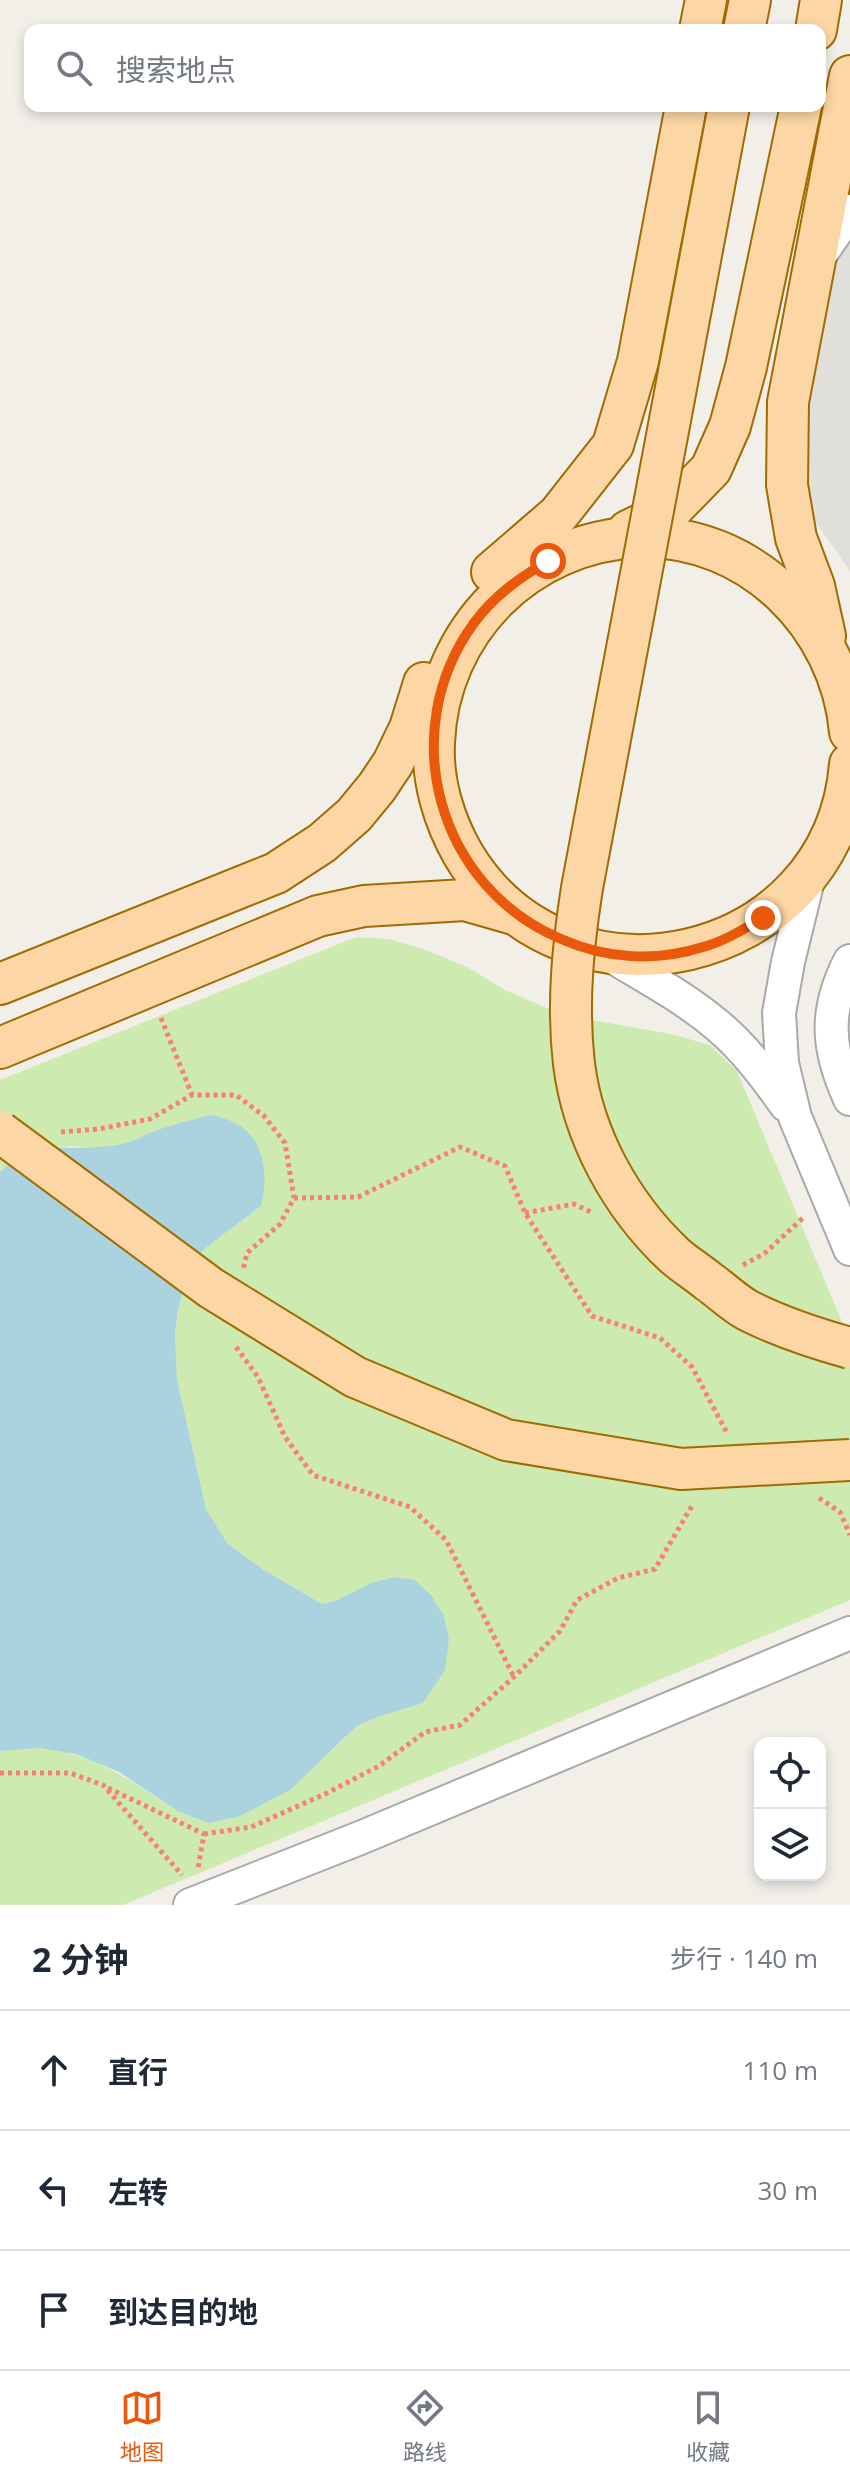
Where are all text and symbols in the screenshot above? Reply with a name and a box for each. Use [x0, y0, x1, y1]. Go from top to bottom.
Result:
search box [24, 24, 826, 112]
icon: search [52, 46, 96, 90]
text: 搜索地点 [116, 49, 236, 90]
route start [530, 543, 566, 579]
route end [745, 900, 781, 936]
map controls [754, 1737, 826, 1881]
button: locate [754, 1737, 826, 1809]
button: layers [754, 1809, 826, 1881]
text: 2 分钟 [32, 1936, 128, 1982]
text: 步行 · 140 m [670, 1940, 818, 1976]
icon: ahead [32, 2048, 76, 2092]
text: 直行 [108, 2051, 168, 2092]
text: 110 m [743, 2052, 818, 2088]
icon: left [32, 2168, 76, 2212]
text: 左转 [108, 2171, 168, 2212]
text: 30 m [757, 2172, 818, 2208]
icon: arrive [32, 2288, 76, 2332]
text: 到达目的地 [108, 2291, 258, 2332]
tab: 地图 [120, 2386, 164, 2466]
tab: 路线 [403, 2386, 447, 2466]
tab: 收藏 [686, 2386, 730, 2466]

